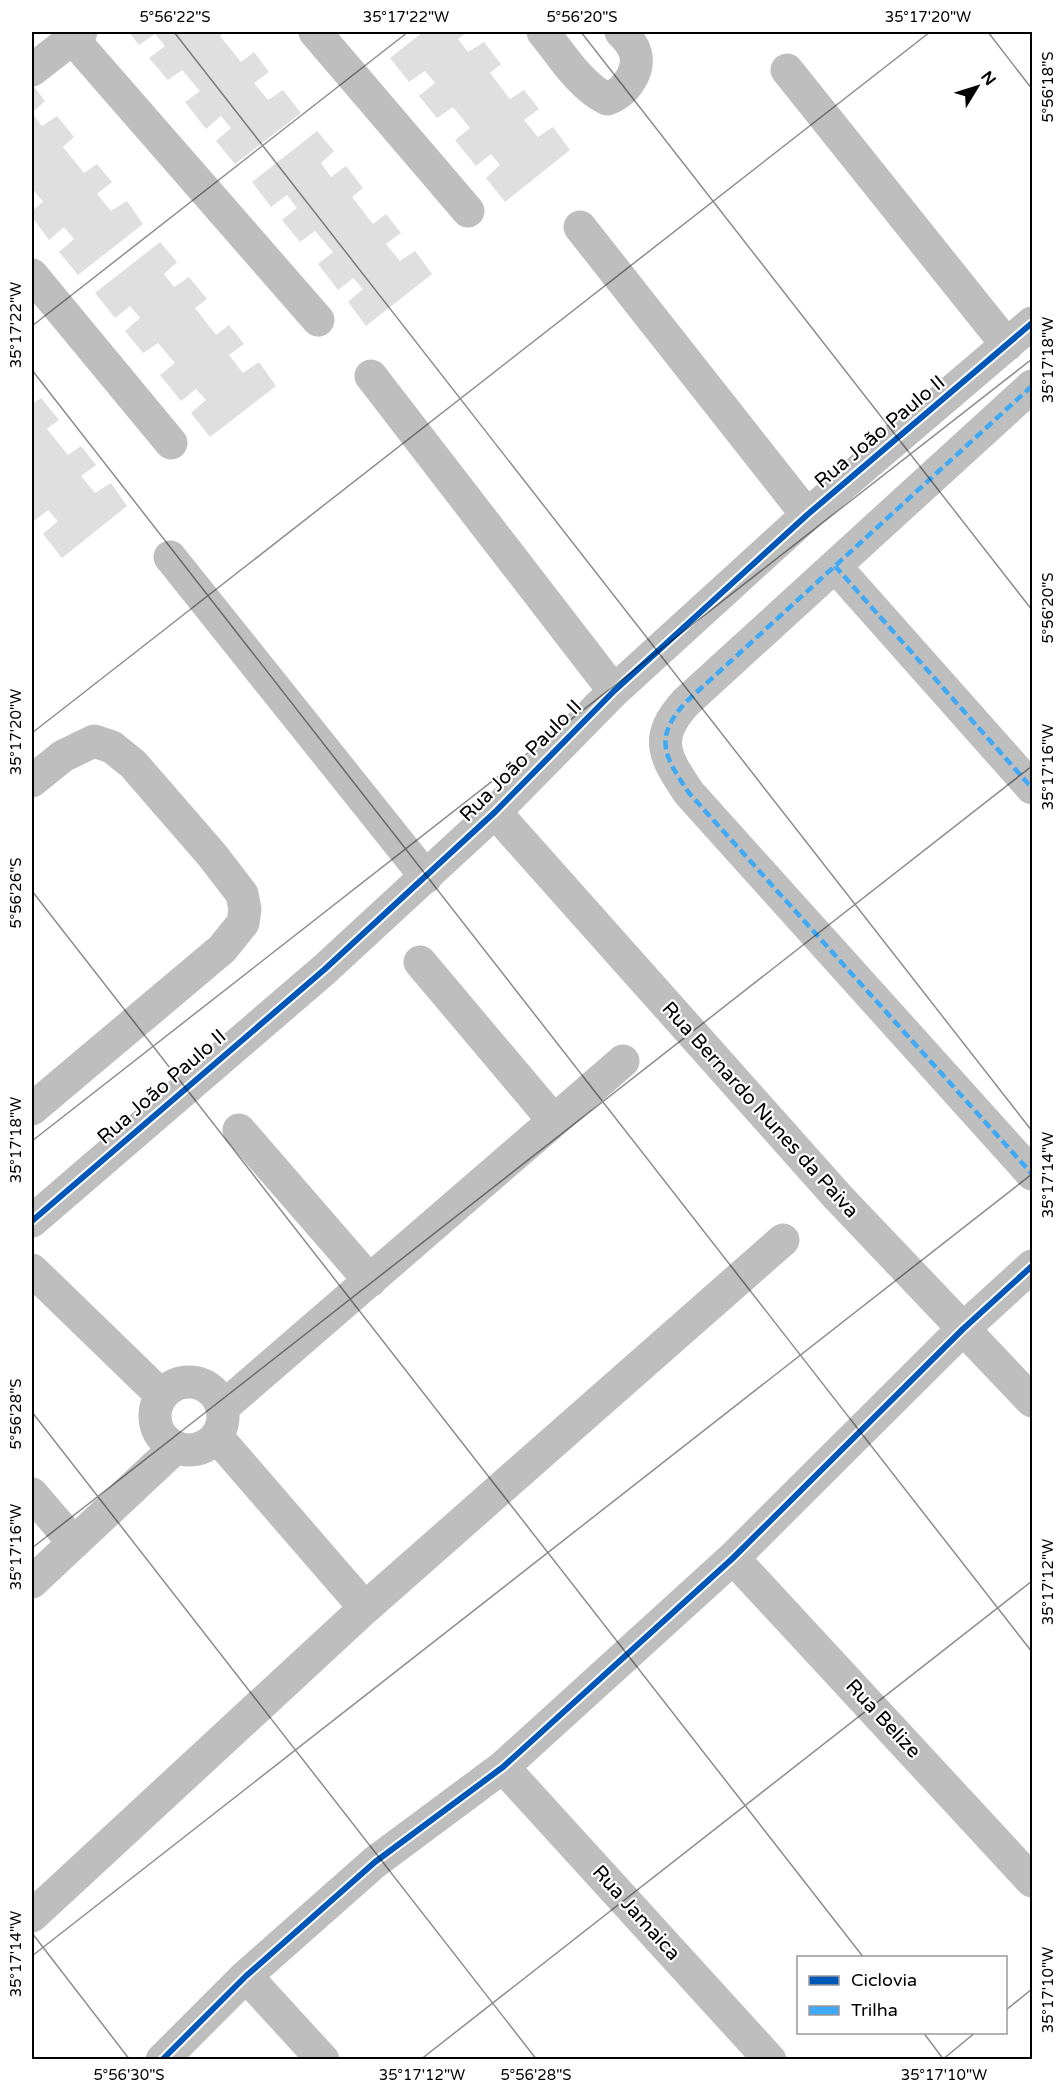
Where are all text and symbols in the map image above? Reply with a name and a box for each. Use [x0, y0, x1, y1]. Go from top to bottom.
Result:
text: 5°56'22"S [139, 8, 211, 26]
text: 35°17'22"W [363, 8, 449, 26]
text: 5°56'20"S [546, 8, 618, 26]
text: 35°17'20"W [885, 8, 971, 26]
text: 5°56'18"S [1039, 51, 1057, 123]
north arrow [947, 57, 1007, 117]
text: N [976, 67, 1000, 90]
text: 35°17'22"W [7, 282, 25, 368]
text: 35°17'18"W [1039, 317, 1057, 403]
street label: Rua João Paulo II [810, 370, 950, 494]
text: 5°56'20"S [1039, 572, 1057, 644]
text: 35°17'20"W [7, 689, 25, 775]
street label: Rua João Paulo II [455, 695, 587, 827]
text: 35°17'16"W [1039, 724, 1057, 810]
text: 5°56'26"S [7, 857, 25, 929]
street label: Rua Bernardo Nunes da Paiva [657, 997, 863, 1223]
street label: Rua João Paulo II [93, 1024, 231, 1150]
text: 35°17'18"W [7, 1097, 25, 1183]
text: 35°17'14"W [1039, 1132, 1057, 1218]
text: 5°56'28"S [7, 1378, 25, 1450]
text: 35°17'16"W [7, 1504, 25, 1590]
text: 35°17'12"W [1039, 1539, 1057, 1625]
street label: Rua Belize [840, 1675, 926, 1763]
street label: Rua Jamaica [587, 1860, 685, 1966]
text: 35°17'14"W [7, 1911, 25, 1997]
text: 35°17'10"W [1039, 1947, 1057, 2033]
legend [797, 1956, 1007, 2034]
text: Ciclovia [851, 1969, 917, 1991]
text: Trilha [851, 1999, 898, 2021]
text: 5°56'30"S [93, 2066, 165, 2084]
text: 35°17'12"W [379, 2066, 465, 2084]
text: 5°56'28"S [500, 2066, 572, 2084]
text: 35°17'10"W [901, 2066, 987, 2084]

